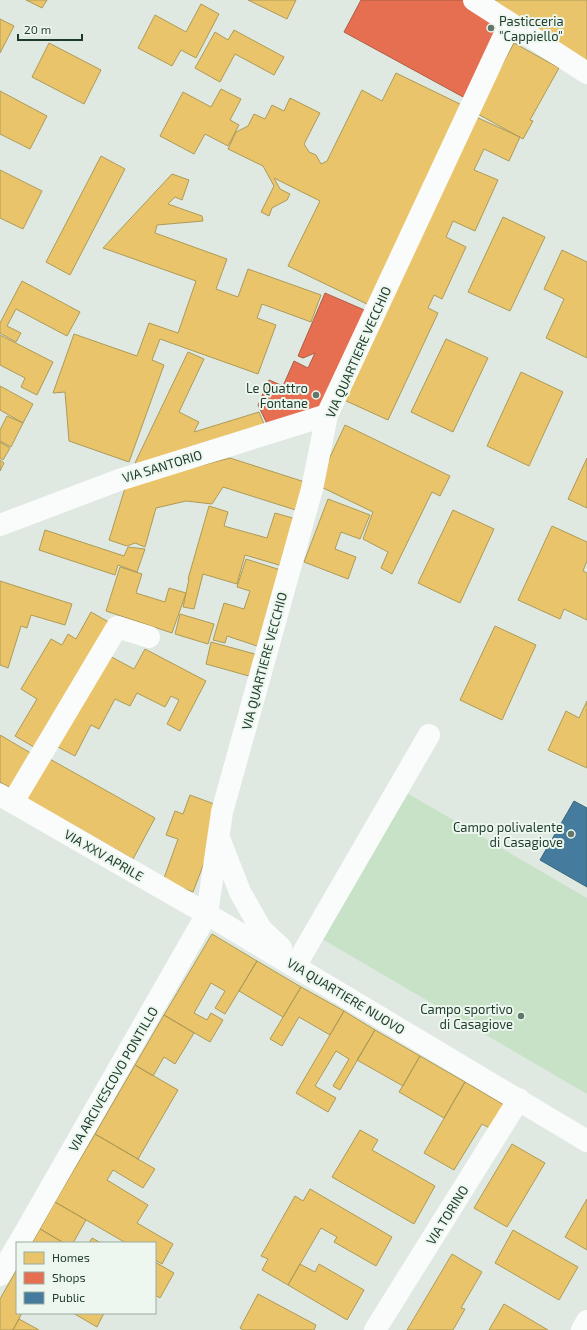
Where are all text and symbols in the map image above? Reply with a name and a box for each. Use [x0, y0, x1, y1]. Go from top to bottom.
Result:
place label: Pasticceria "Cappiello" [499, 13, 564, 44]
scale bar [18, 16, 82, 42]
text: 20 m [24, 22, 51, 36]
marker: Pasticceria "Cappiello" [486, 23, 496, 33]
street label: VIA QUARTIERE VECCHIO [322, 284, 394, 420]
place label: Le Quattro Fontane [246, 380, 308, 411]
marker: Le Quattro Fontane [311, 390, 321, 400]
street label: VIA SANTORIO [120, 446, 204, 486]
street label: VIA QUARTIERE VECCHIO [238, 590, 290, 732]
place label: Campo polivalente di Casagiove [453, 819, 563, 850]
street label: VIA XXV APRILE [61, 826, 147, 884]
marker: Campo polivalente di Casagiove [566, 829, 576, 839]
street label: VIA QUARTIERE NUOVO [284, 954, 408, 1038]
place label: Campo sportivo di Casagiove [420, 1001, 513, 1032]
street label: VIA ARCIVESCOVO PONTILLO [65, 1004, 161, 1154]
marker: Campo sportivo di Casagiove [516, 1011, 526, 1021]
street label: VIA TORINO [422, 1182, 472, 1248]
legend [16, 1242, 156, 1314]
text: Homes [52, 1250, 90, 1264]
text: Shops [52, 1270, 86, 1284]
text: Public [52, 1290, 85, 1304]

